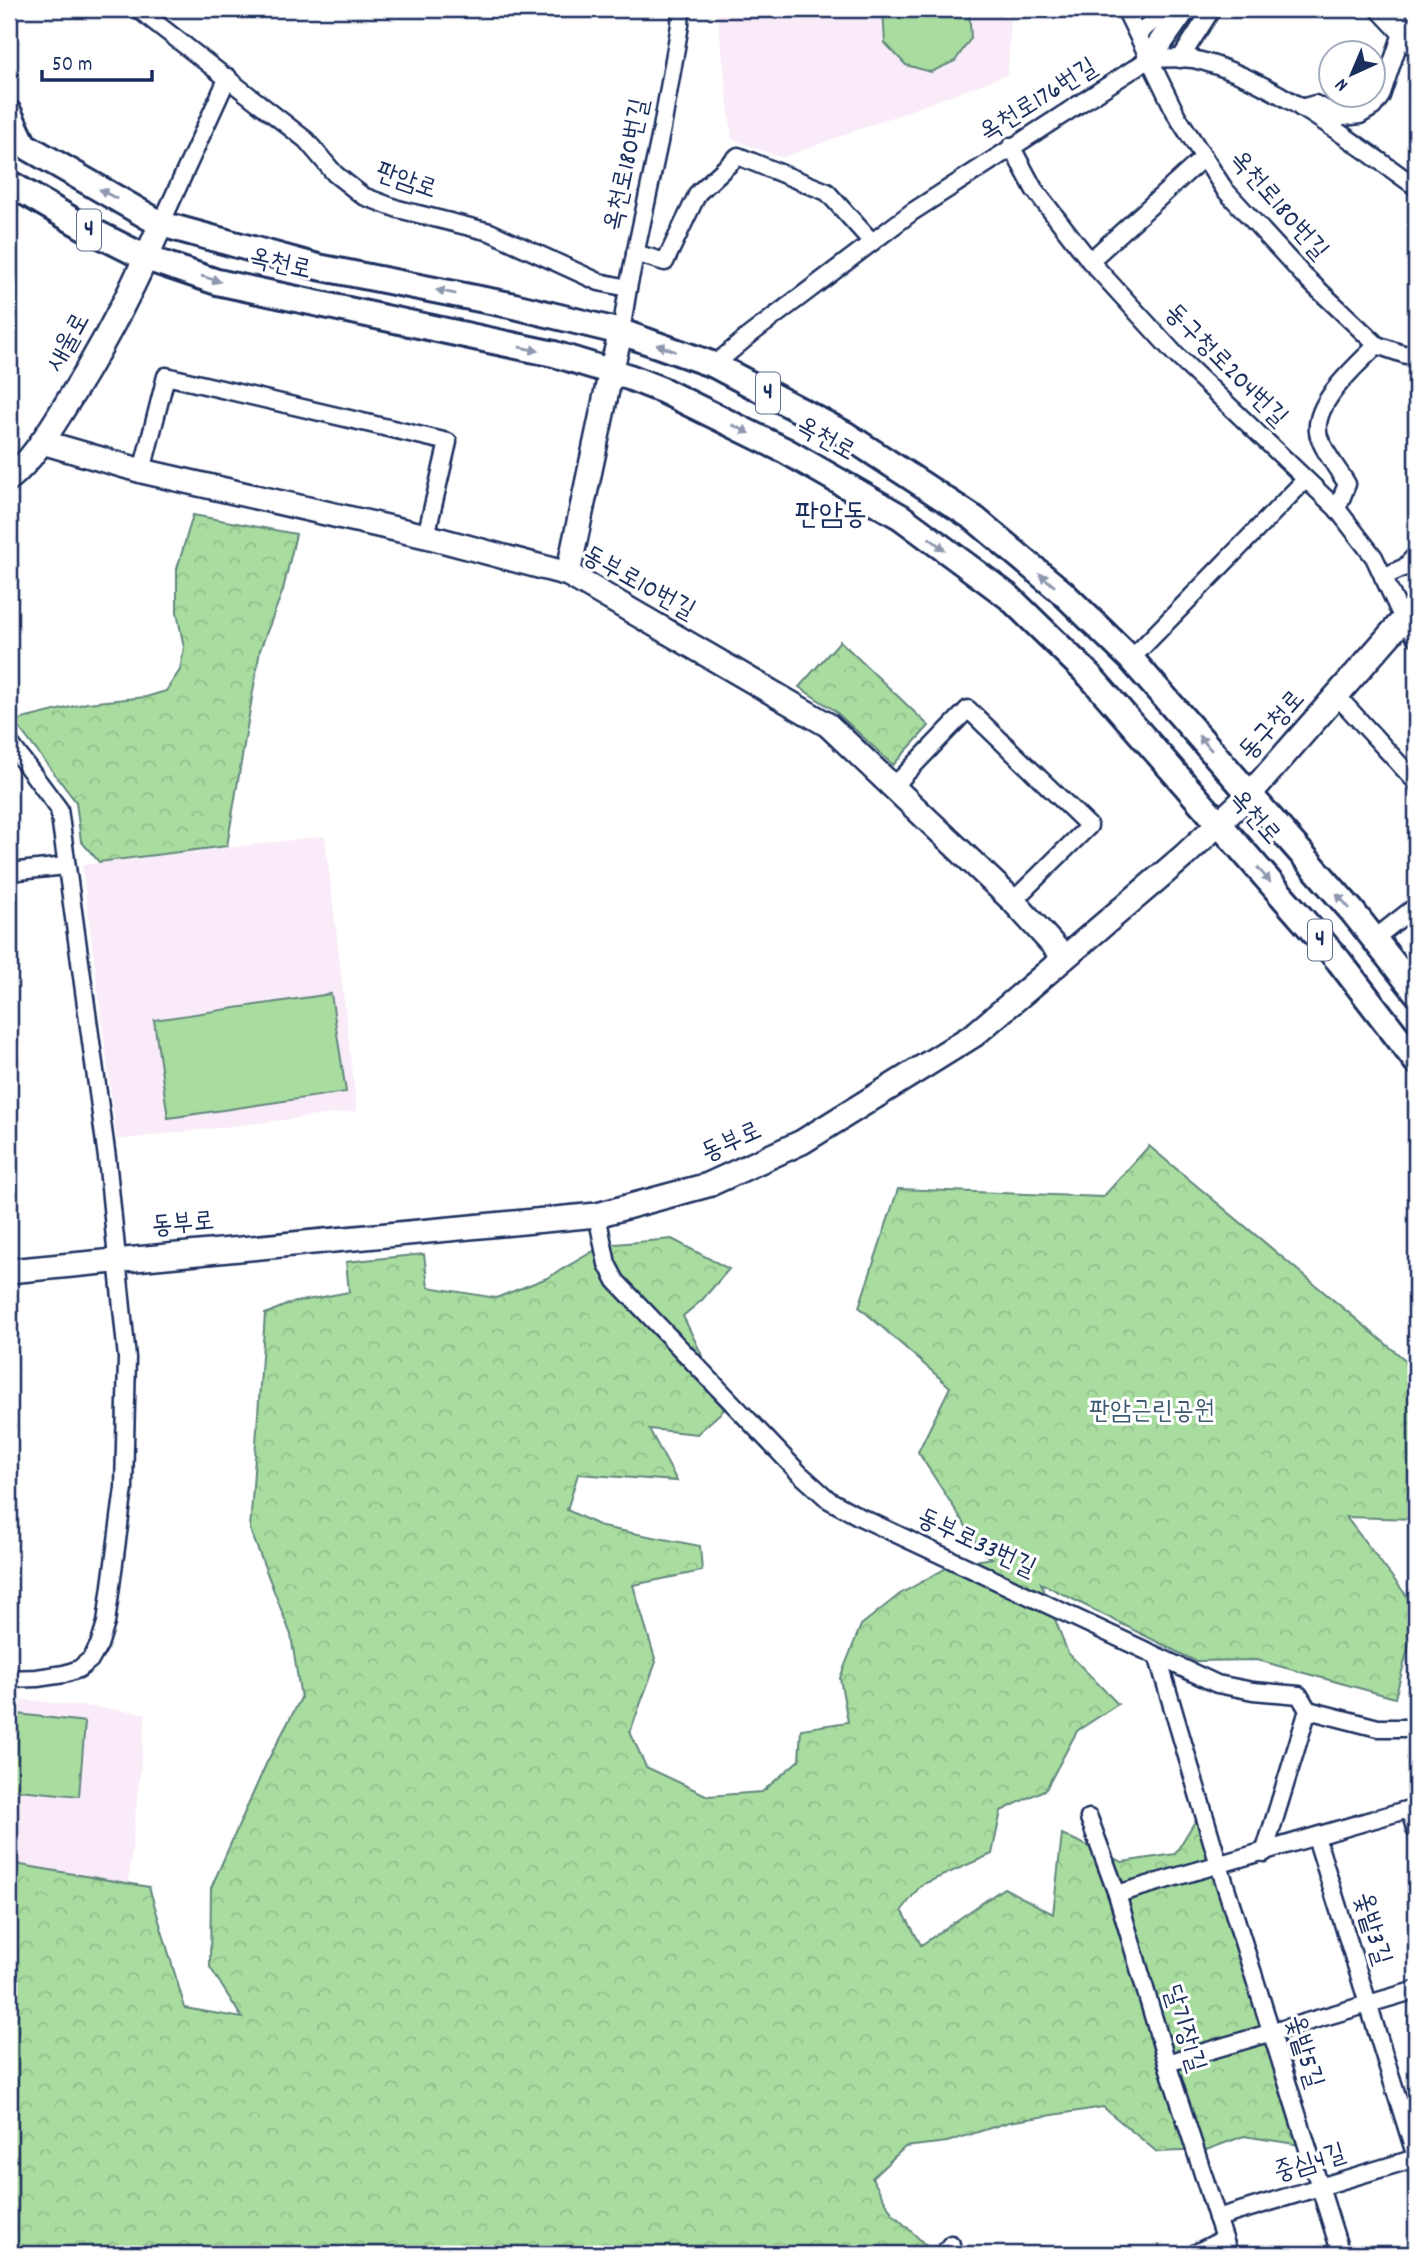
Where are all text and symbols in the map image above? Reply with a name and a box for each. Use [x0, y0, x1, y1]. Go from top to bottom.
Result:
scale bar [42, 38, 152, 82]
north arrow [1316, 38, 1386, 108]
street label: 옥천로176번길 [973, 50, 1105, 152]
text: 50 m [52, 51, 92, 81]
text: N [1330, 71, 1355, 97]
street label: 옥천로180번길 [596, 95, 660, 235]
street label: 옥천로180번길 [1220, 143, 1336, 269]
street label: 판암로 [370, 154, 442, 210]
one-way arrow [98, 188, 118, 200]
road number: 4 [77, 210, 101, 250]
street label: 옥천로 [245, 240, 315, 290]
one-way arrow [201, 275, 222, 285]
one-way arrow [435, 287, 457, 298]
street label: 동구청로204번길 [1155, 296, 1295, 436]
street label: 새울로 [38, 307, 100, 379]
one-way arrow [656, 342, 677, 353]
one-way arrow [518, 343, 540, 354]
road number: 4 [756, 372, 780, 414]
street label: 옥천로 [789, 409, 861, 471]
one-way arrow [731, 423, 751, 435]
district label: 판암동 [795, 496, 867, 539]
one-way arrow [928, 536, 946, 550]
street label: 동부로10번길 [575, 538, 701, 630]
one-way arrow [1038, 572, 1056, 587]
street label: 동구청로 [1231, 683, 1315, 769]
one-way arrow [1198, 734, 1213, 751]
street label: 옥천로 [1219, 782, 1289, 854]
one-way arrow [1256, 866, 1272, 884]
one-way arrow [1336, 892, 1351, 909]
road number: 4 [1308, 920, 1332, 960]
street label: 동부로 [696, 1113, 768, 1173]
street label: 동부로 [150, 1204, 216, 1246]
park label: 판암근린공원 [1089, 1394, 1215, 1431]
street label: 동부로33번길 [910, 1500, 1042, 1588]
street label: 옻밭3길 [1342, 1888, 1400, 1970]
street label: 달기장1길 [1152, 1981, 1214, 2077]
street label: 옻밭5길 [1274, 2011, 1332, 2093]
street label: 중심4길 [1269, 2136, 1351, 2192]

